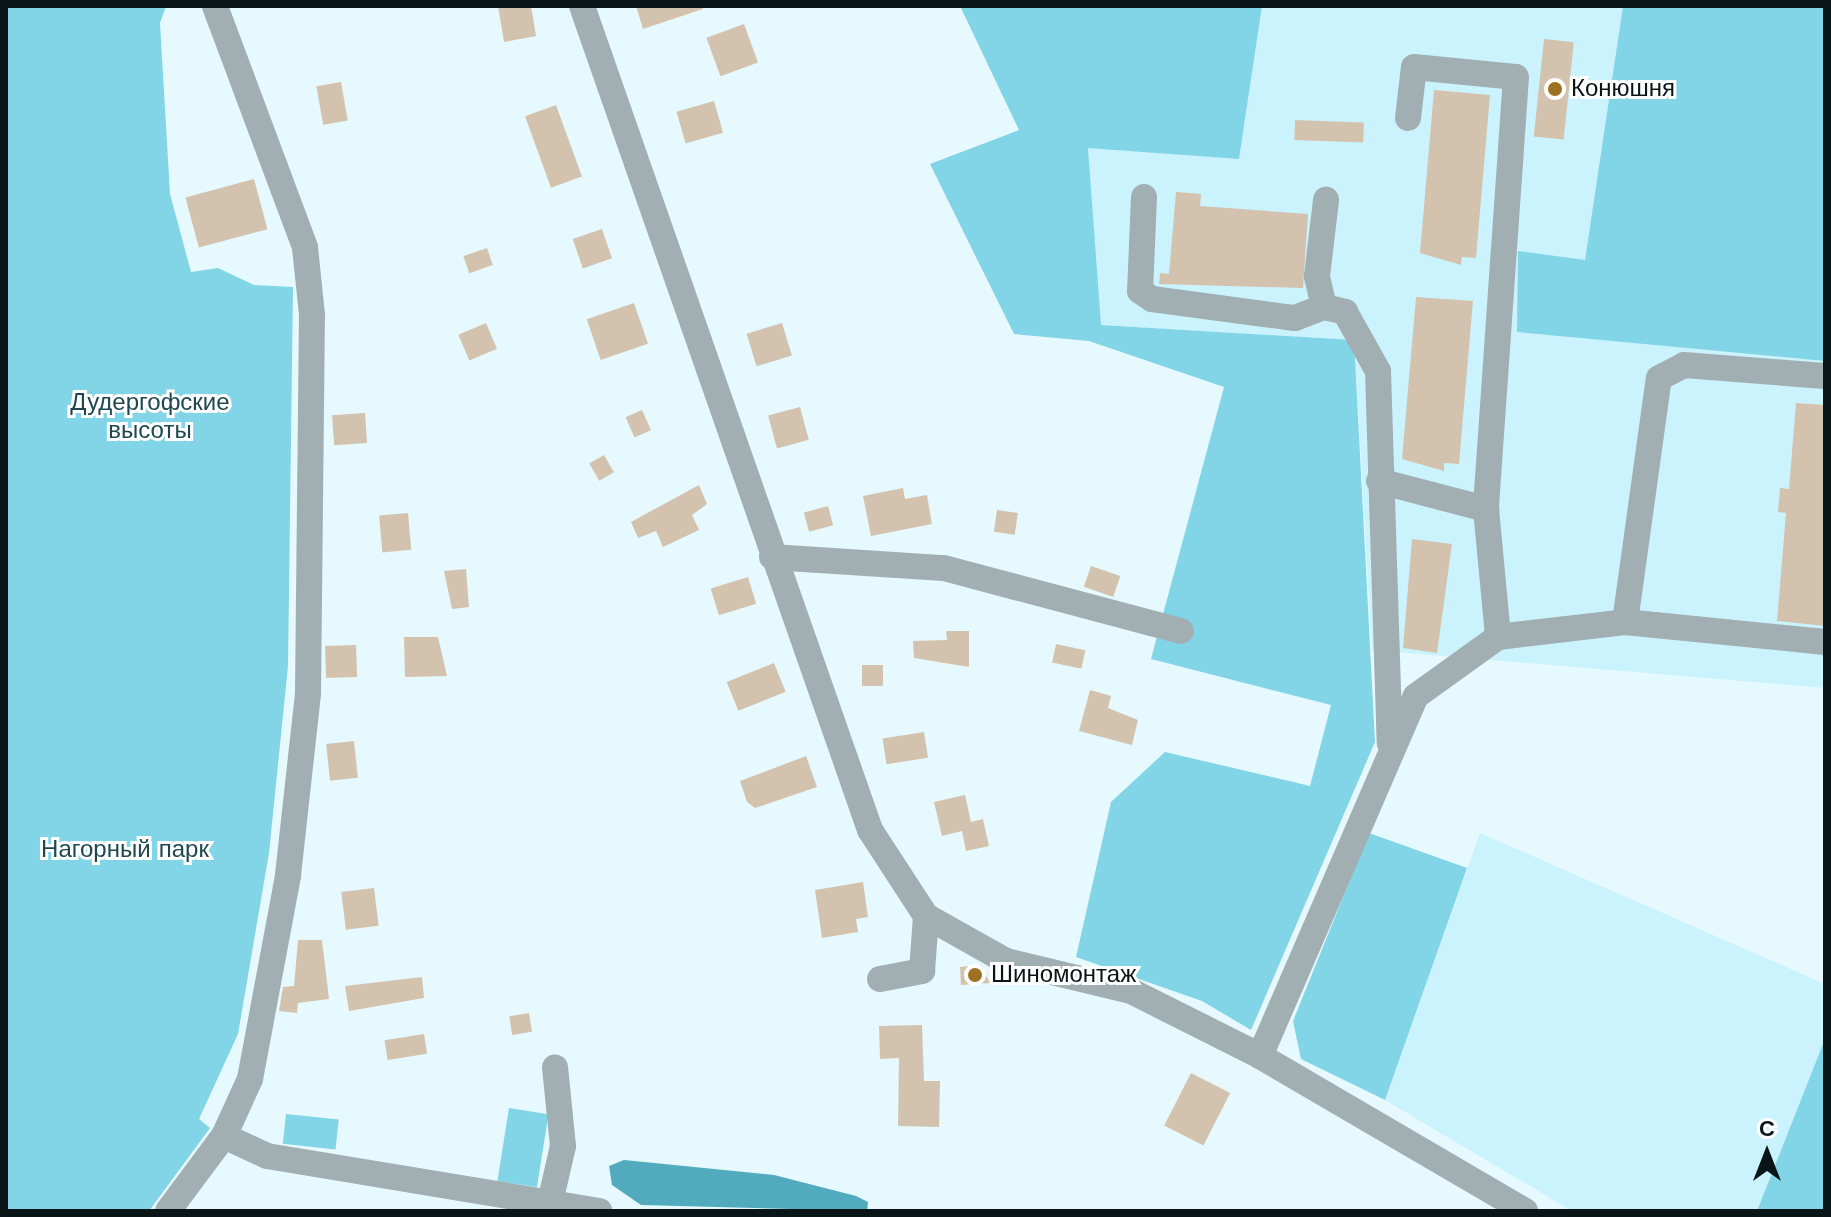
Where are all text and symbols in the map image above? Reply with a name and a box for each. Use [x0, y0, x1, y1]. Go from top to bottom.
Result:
place label: Конюшня [1571, 75, 1675, 103]
marker: Конюшня [1546, 80, 1564, 98]
park label: Дудергофские высоты [70, 389, 230, 445]
park label: Нагорный парк [41, 836, 209, 864]
place label: Шиномонтаж [991, 961, 1136, 989]
marker: Шиномонтаж [966, 966, 984, 984]
north arrow [1727, 1113, 1807, 1193]
text: С [1759, 1116, 1775, 1141]

